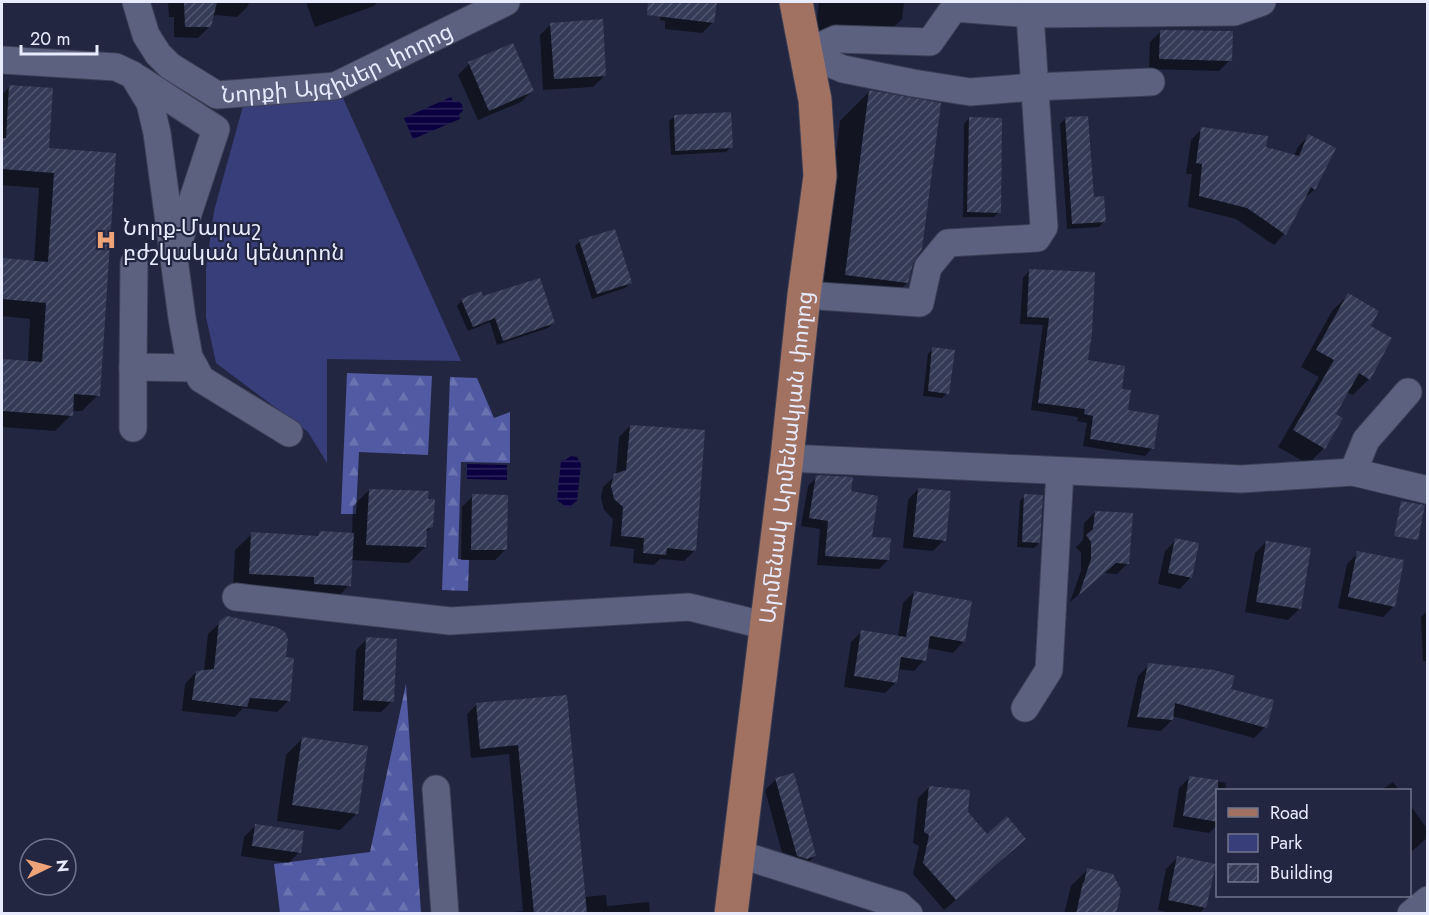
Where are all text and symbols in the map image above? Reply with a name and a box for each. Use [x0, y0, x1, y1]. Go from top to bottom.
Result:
street label: Նորքի Այգիներ փողոց [220, 15, 458, 111]
scale bar [21, 18, 98, 56]
text: 20 m [30, 26, 70, 52]
place label: Նորք-Մարաշ բժշկական կենտրոն [123, 211, 345, 268]
hospital icon: Նորք-Մարաշ բժշկական կենտրոն [94, 228, 118, 252]
street label: Արմենակ Արմենակյան փողոց [751, 289, 820, 625]
legend [1216, 789, 1411, 897]
text: Road [1270, 800, 1309, 826]
text: Park [1270, 830, 1302, 856]
north arrow [18, 837, 78, 897]
text: N [50, 858, 74, 873]
text: Building [1270, 860, 1333, 886]

